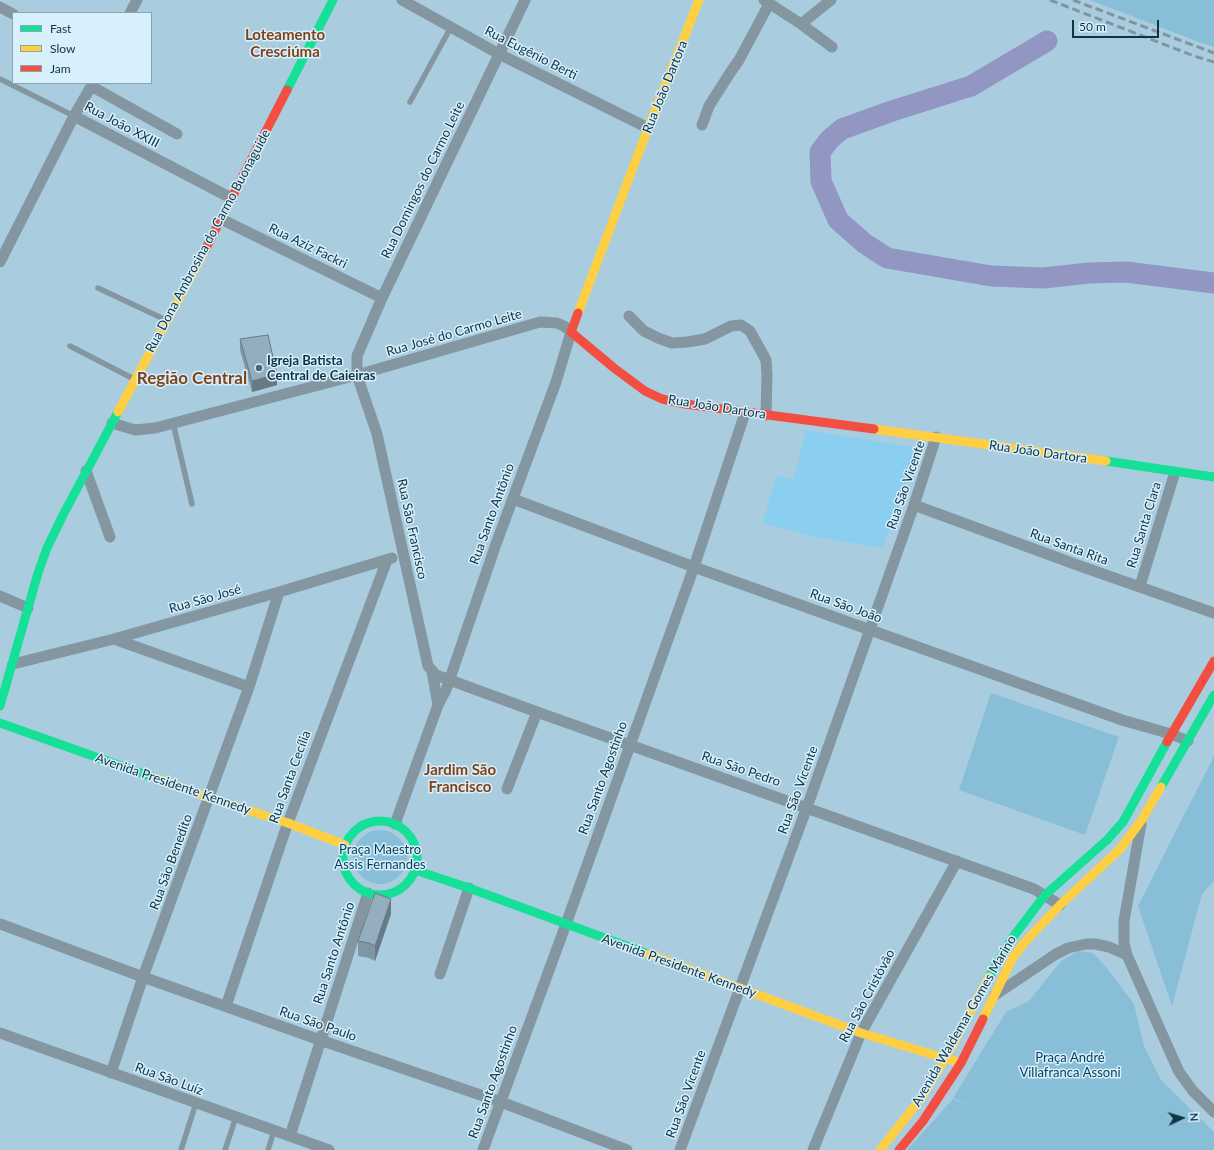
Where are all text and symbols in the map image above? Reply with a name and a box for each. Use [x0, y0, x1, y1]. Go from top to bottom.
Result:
legend [12, 12, 152, 84]
scale bar [1074, 12, 1161, 38]
text: 50 m [1079, 19, 1106, 34]
text: Fast [50, 21, 71, 36]
street label: Rua Eugênio Berti [482, 23, 580, 83]
district label: Loteamento Cresciúma [245, 26, 325, 61]
street label: Rua João Dartora [639, 38, 691, 136]
text: Slow [50, 41, 75, 56]
text: Jam [50, 61, 71, 76]
street label: Rua João XXIII [82, 99, 162, 151]
street label: Rua Domingos do Carmo Leite [378, 99, 468, 261]
street label: Rua Dona Ambrosina do Carmo Buonaguide [142, 127, 274, 355]
street label: Rua Aziz Fackri [266, 220, 350, 272]
street label: Rua José do Carmo Leite [384, 306, 524, 360]
place label: Igreja Batista Central de Caieiras [267, 353, 376, 384]
marker: Igreja Batista Central de Caieiras [254, 363, 264, 373]
district label: Região Central [137, 369, 247, 389]
street label: Rua João Dartora [667, 392, 767, 422]
street label: Rua João Dartora [988, 437, 1088, 467]
street label: Rua São Vicente [884, 439, 928, 531]
street label: Rua Santo Antônio [466, 461, 518, 567]
street label: Rua São Francisco [394, 477, 430, 581]
street label: Rua Santa Clara [1123, 480, 1165, 570]
street label: Rua Santa Rita [1028, 526, 1110, 568]
street label: Rua São José [167, 581, 243, 617]
street label: Rua São João [808, 586, 884, 626]
street label: Rua Santo Agostinho [575, 719, 631, 837]
street label: Rua Santa Cecília [266, 728, 314, 826]
street label: Rua São Vicente [775, 744, 821, 836]
street label: Rua São Pedro [699, 748, 783, 790]
street label: Avenida Presidente Kennedy [93, 750, 253, 818]
district label: Jardim São Francisco [424, 761, 496, 796]
street label: Rua São Benedito [146, 812, 196, 912]
park label: Praça Maestro Assis Fernandes [334, 842, 426, 873]
street label: Rua Santo Antônio [310, 900, 358, 1006]
street label: Avenida Presidente Kennedy [600, 931, 758, 1001]
street label: Avenida Waldemar Gomes Marino [909, 933, 1019, 1109]
street label: Rua São Cristóvão [836, 947, 898, 1045]
street label: Rua São Paulo [277, 1003, 359, 1045]
street label: Rua Santo Agostinho [465, 1023, 521, 1141]
street label: Rua São Vicente [663, 1048, 709, 1140]
park label: Praça André Villafranca Assoni [1019, 1050, 1121, 1081]
street label: Rua São Luíz [133, 1059, 205, 1099]
north arrow [1162, 1098, 1202, 1138]
text: N [1188, 1112, 1201, 1122]

